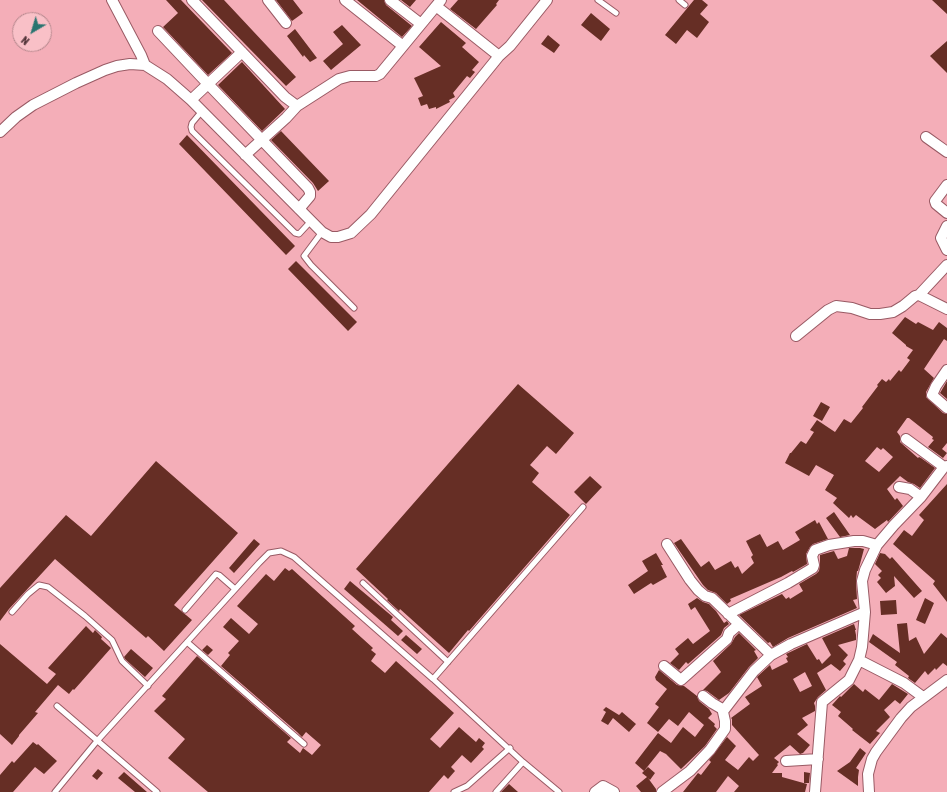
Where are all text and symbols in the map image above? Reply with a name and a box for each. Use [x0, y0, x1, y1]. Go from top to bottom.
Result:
north arrow [12, 12, 52, 52]
text: N [19, 34, 31, 47]

